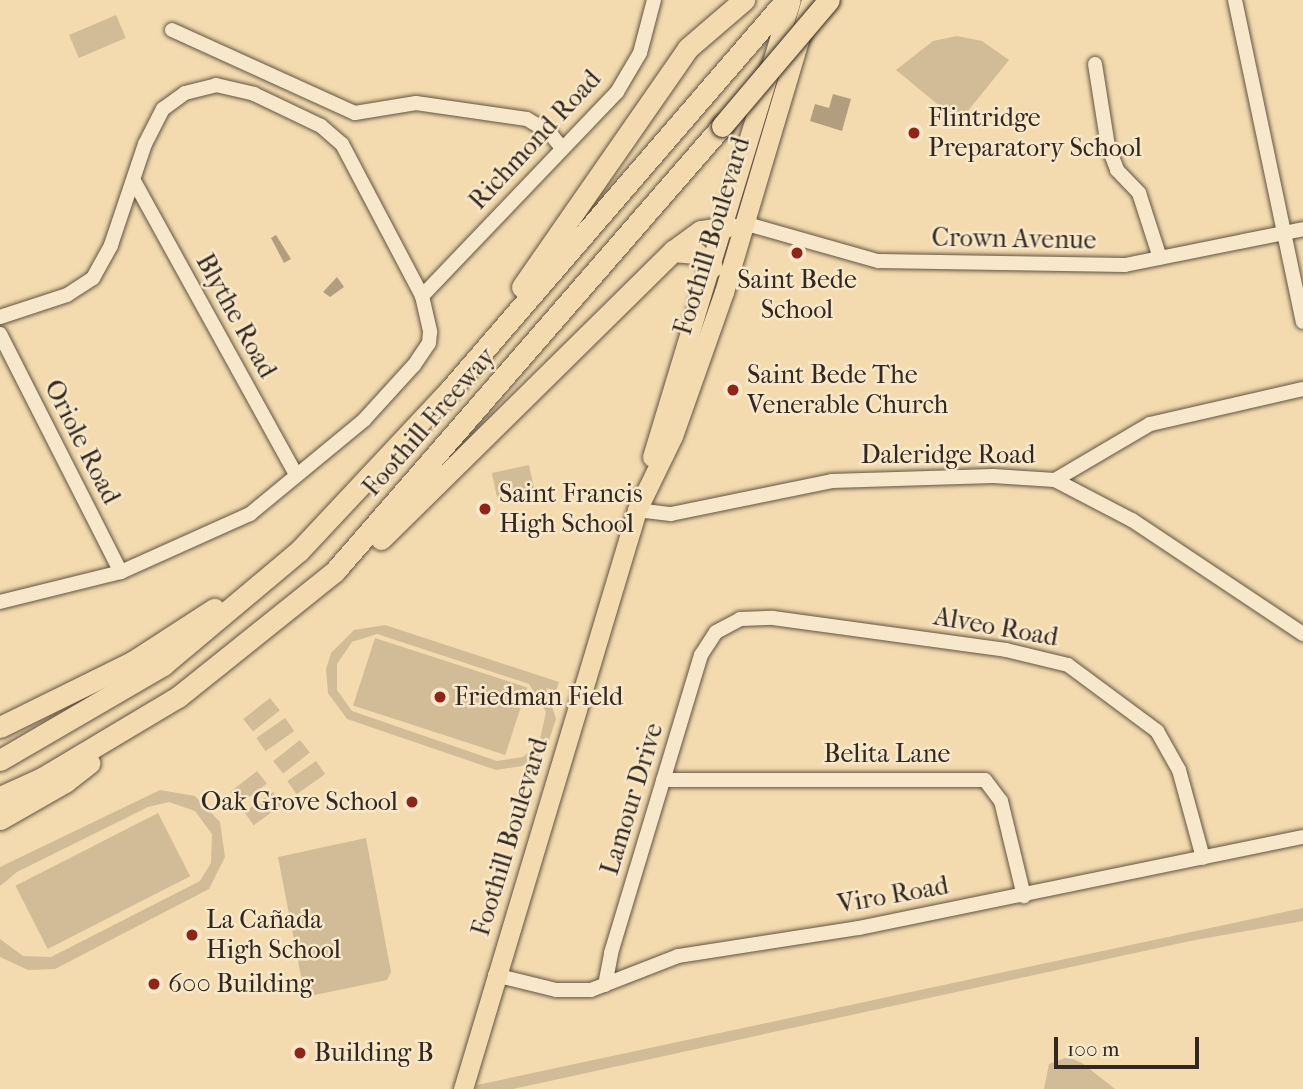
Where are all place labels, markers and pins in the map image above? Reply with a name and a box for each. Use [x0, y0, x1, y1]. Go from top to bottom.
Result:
place label: Flintridge Preparatory School [928, 102, 1142, 164]
marker: Flintridge Preparatory School [906, 125, 922, 141]
marker: Saint Bede School [789, 245, 805, 261]
place label: Saint Bede School [737, 264, 857, 326]
place label: Saint Bede The Venerable Church [747, 359, 948, 420]
marker: Saint Bede The Venerable Church [725, 382, 741, 398]
place label: Saint Francis High School [499, 478, 643, 540]
marker: Saint Francis High School [477, 501, 493, 517]
place label: Friedman Field [454, 681, 623, 713]
marker: Friedman Field [432, 689, 448, 705]
place label: Oak Grove School [201, 786, 398, 818]
marker: Oak Grove School [404, 794, 420, 810]
place label: La Cañada High School [206, 904, 341, 965]
marker: La Cañada High School [184, 927, 200, 943]
place label: 600 Building [168, 968, 313, 1000]
marker: 600 Building [146, 976, 162, 992]
place label: Building B [314, 1037, 434, 1069]
marker: Building B [292, 1045, 308, 1061]

